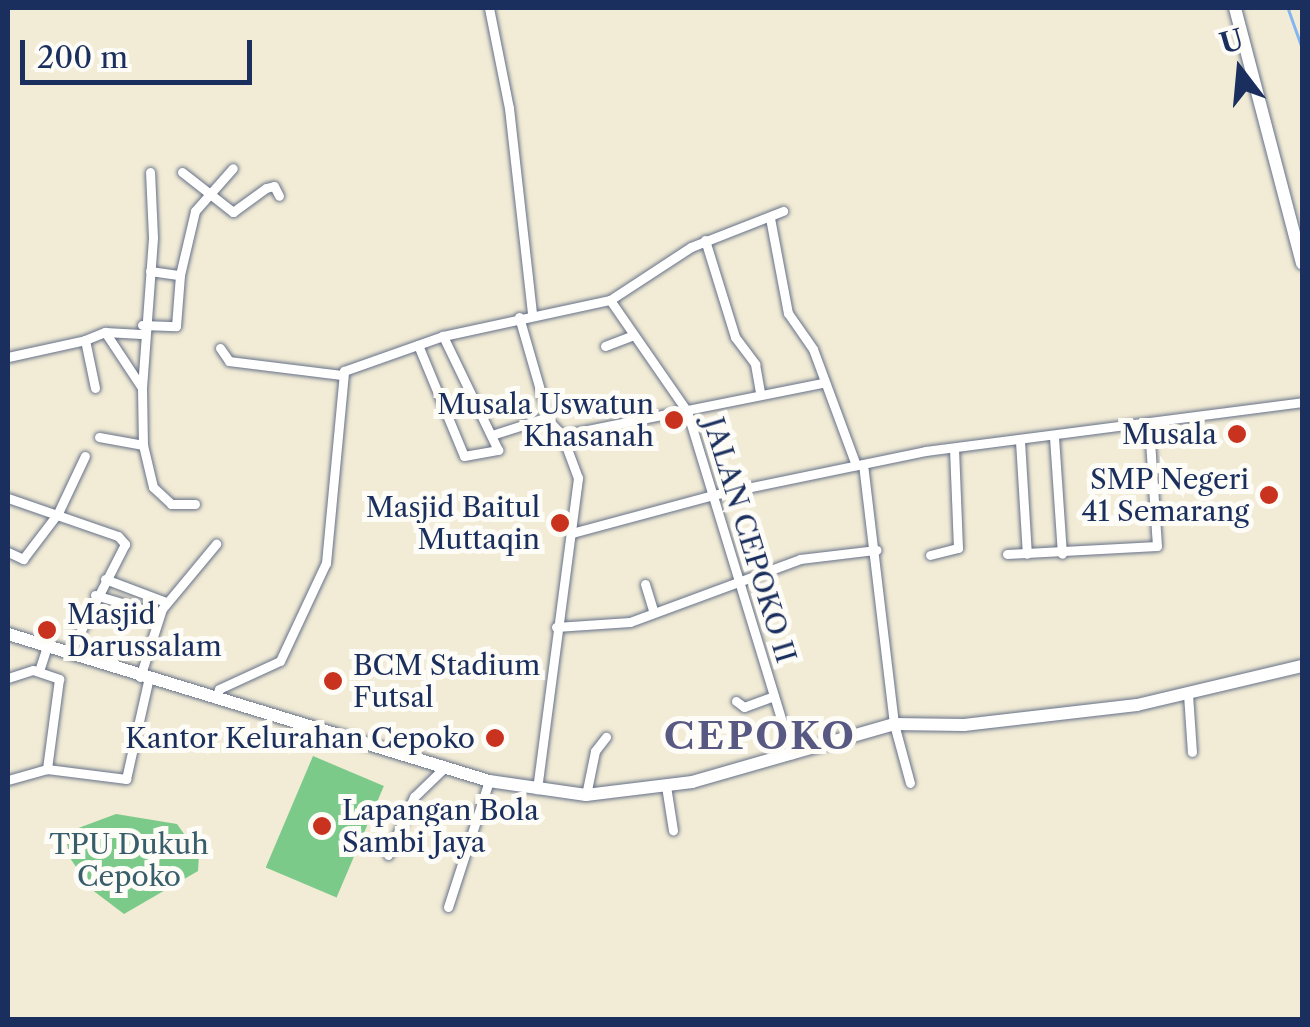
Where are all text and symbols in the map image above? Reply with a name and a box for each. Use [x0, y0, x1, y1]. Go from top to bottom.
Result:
scale bar [25, 20, 258, 82]
north arrow [1190, 20, 1290, 120]
text: U [1216, 22, 1247, 61]
text: 200 m [37, 39, 128, 76]
place label: Musala Uswatun Khasanah [437, 387, 654, 453]
marker: Musala Uswatun Khasanah [663, 409, 685, 431]
street label: JALAN CEPOKO II [697, 413, 803, 667]
place label: Musala [1122, 417, 1217, 451]
marker: Musala [1226, 423, 1248, 445]
place label: SMP Negeri 41 Semarang [1082, 462, 1249, 528]
marker: SMP Negeri 41 Semarang [1258, 484, 1280, 506]
place label: Masjid Baitul Muttaqin [366, 490, 540, 556]
marker: Masjid Baitul Muttaqin [549, 512, 571, 534]
place label: Masjid Darussalam [67, 597, 222, 663]
marker: Masjid Darussalam [36, 619, 58, 641]
place label: BCM Stadium Futsal [353, 648, 540, 714]
marker: BCM Stadium Futsal [322, 670, 344, 692]
district label: CEPOKO [664, 713, 856, 759]
place label: Kantor Kelurahan Cepoko [125, 721, 475, 755]
marker: Kantor Kelurahan Cepoko [484, 727, 506, 749]
place label: Lapangan Bola Sambi Jaya [342, 793, 539, 859]
marker: Lapangan Bola Sambi Jaya [311, 815, 333, 837]
park label: TPU Dukuh Cepoko [49, 827, 209, 893]

